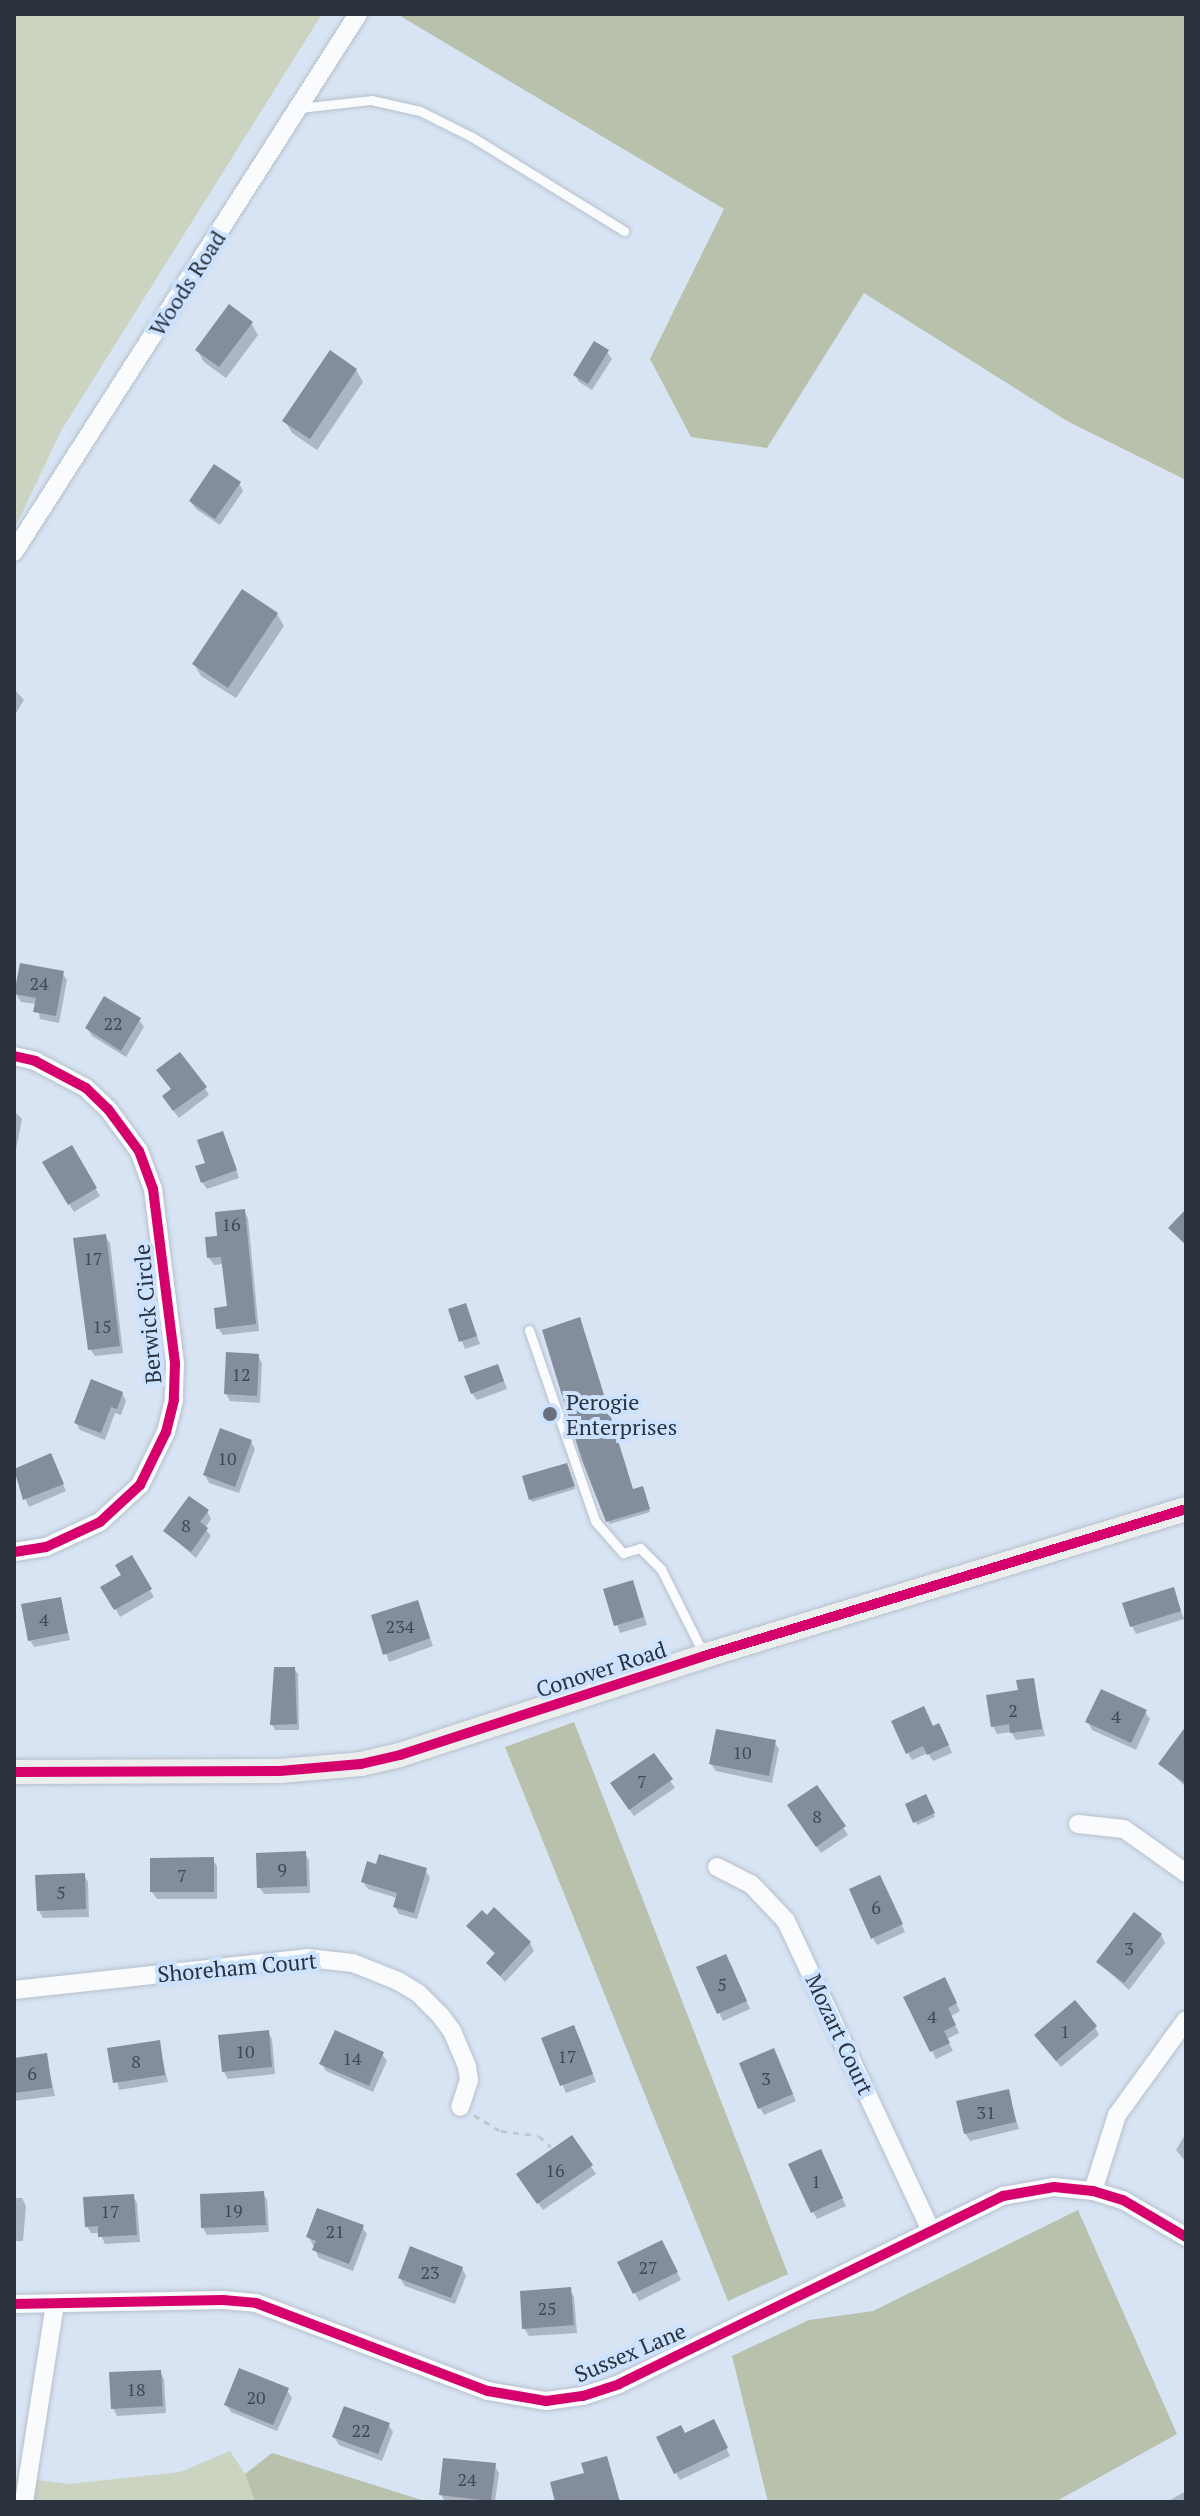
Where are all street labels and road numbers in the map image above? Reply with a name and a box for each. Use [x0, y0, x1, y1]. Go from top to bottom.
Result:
street label: Woods Road [143, 226, 231, 340]
street label: Berwick Circle [128, 1243, 166, 1385]
street label: Conover Road [533, 1636, 669, 1702]
street label: Shoreham Court [156, 1947, 318, 1987]
street label: Mozart Court [801, 1970, 879, 2098]
street label: Sussex Lane [570, 2317, 690, 2387]

